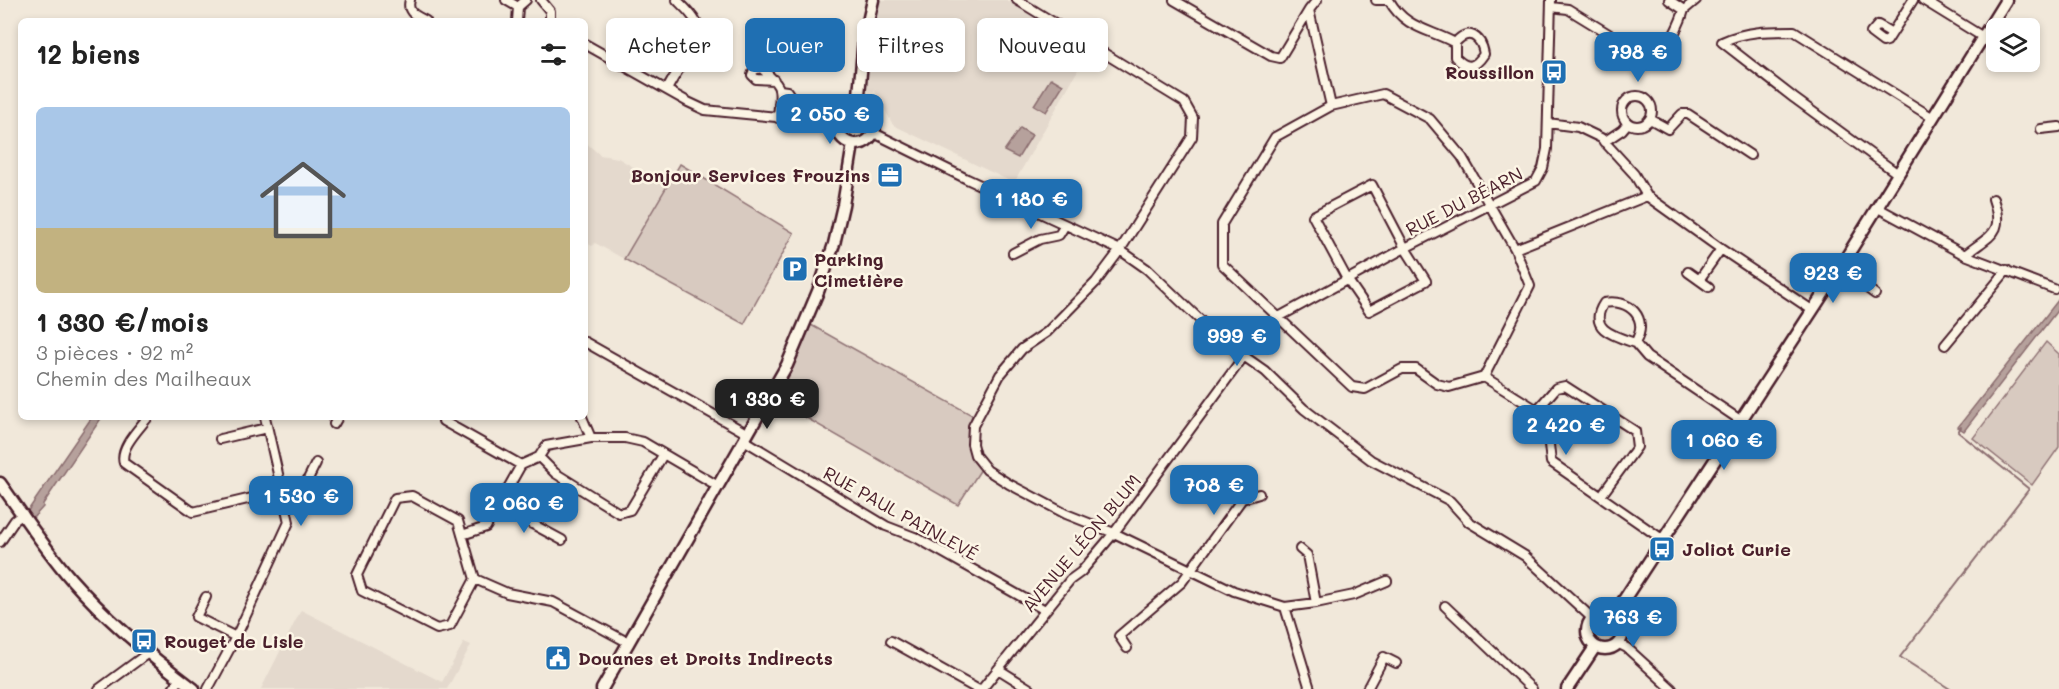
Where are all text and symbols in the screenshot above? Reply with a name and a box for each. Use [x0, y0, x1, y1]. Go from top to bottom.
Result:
chip: Acheter [606, 18, 733, 72]
chip: Louer [745, 18, 845, 72]
chip: Filtres [857, 18, 965, 72]
chip: Nouveau [977, 18, 1108, 72]
map controls [1986, 18, 2040, 72]
button: layers [1986, 18, 2040, 72]
pin: 798 € [1596, 32, 1680, 83]
text: 12 biens [36, 37, 140, 71]
icon: filters [537, 38, 570, 71]
text: 798 € [1609, 38, 1667, 64]
bus stop icon: Roussillon [1539, 57, 1569, 87]
place label: Roussillon [1445, 60, 1534, 84]
pin: 2 050 € [775, 94, 885, 145]
text: 2 050 € [790, 100, 870, 126]
icon: home [249, 146, 357, 254]
office icon: Bonjour Services Frouzins [875, 160, 905, 190]
street label: RUE DU BÉARN [1401, 161, 1527, 241]
place label: Bonjour Services Frouzins [631, 163, 870, 187]
pin: 1 180 € [976, 179, 1086, 230]
text: 1 180 € [994, 185, 1068, 211]
place label: Parking Cimetière [814, 247, 904, 292]
pin: 923 € [1791, 253, 1875, 304]
parking icon: Parking Cimetière [780, 254, 810, 284]
text: 923 € [1804, 259, 1862, 285]
text: 1 330 €/mois [36, 305, 209, 339]
pin: 999 € [1195, 316, 1279, 367]
text: 999 € [1207, 322, 1267, 348]
text: 3 pièces · 92 m² [36, 339, 193, 365]
text: Chemin des Mailheaux [36, 365, 251, 391]
pin: 1 330 € [712, 379, 822, 430]
text: 1 330 € [729, 385, 805, 411]
pin: 2 420 € [1511, 405, 1621, 456]
text: 2 420 € [1527, 411, 1605, 437]
pin: 1 060 € [1669, 420, 1779, 471]
text: 1 060 € [1685, 426, 1763, 452]
street label: RUE PAUL PAINLEVÉ [819, 460, 983, 566]
pin: 708 € [1172, 465, 1256, 516]
street label: AVENUE LÉON BLUM [1016, 469, 1146, 617]
text: 708 € [1184, 471, 1244, 497]
pin: 1 530 € [246, 476, 356, 527]
text: 1 530 € [263, 482, 339, 508]
pin: 2 060 € [469, 483, 579, 534]
text: 2 060 € [484, 489, 564, 515]
bus stop icon: Joliot Curie [1647, 534, 1677, 564]
place label: Joliot Curie [1682, 537, 1791, 561]
pin: 763 € [1591, 597, 1675, 648]
text: 763 € [1604, 603, 1662, 629]
bus stop icon: Rouget de Lisle [129, 626, 159, 656]
place label: Rouget de Lisle [164, 629, 304, 653]
public building icon: Douanes et Droits Indirects [543, 643, 573, 673]
place label: Douanes et Droits Indirects [578, 646, 833, 670]

